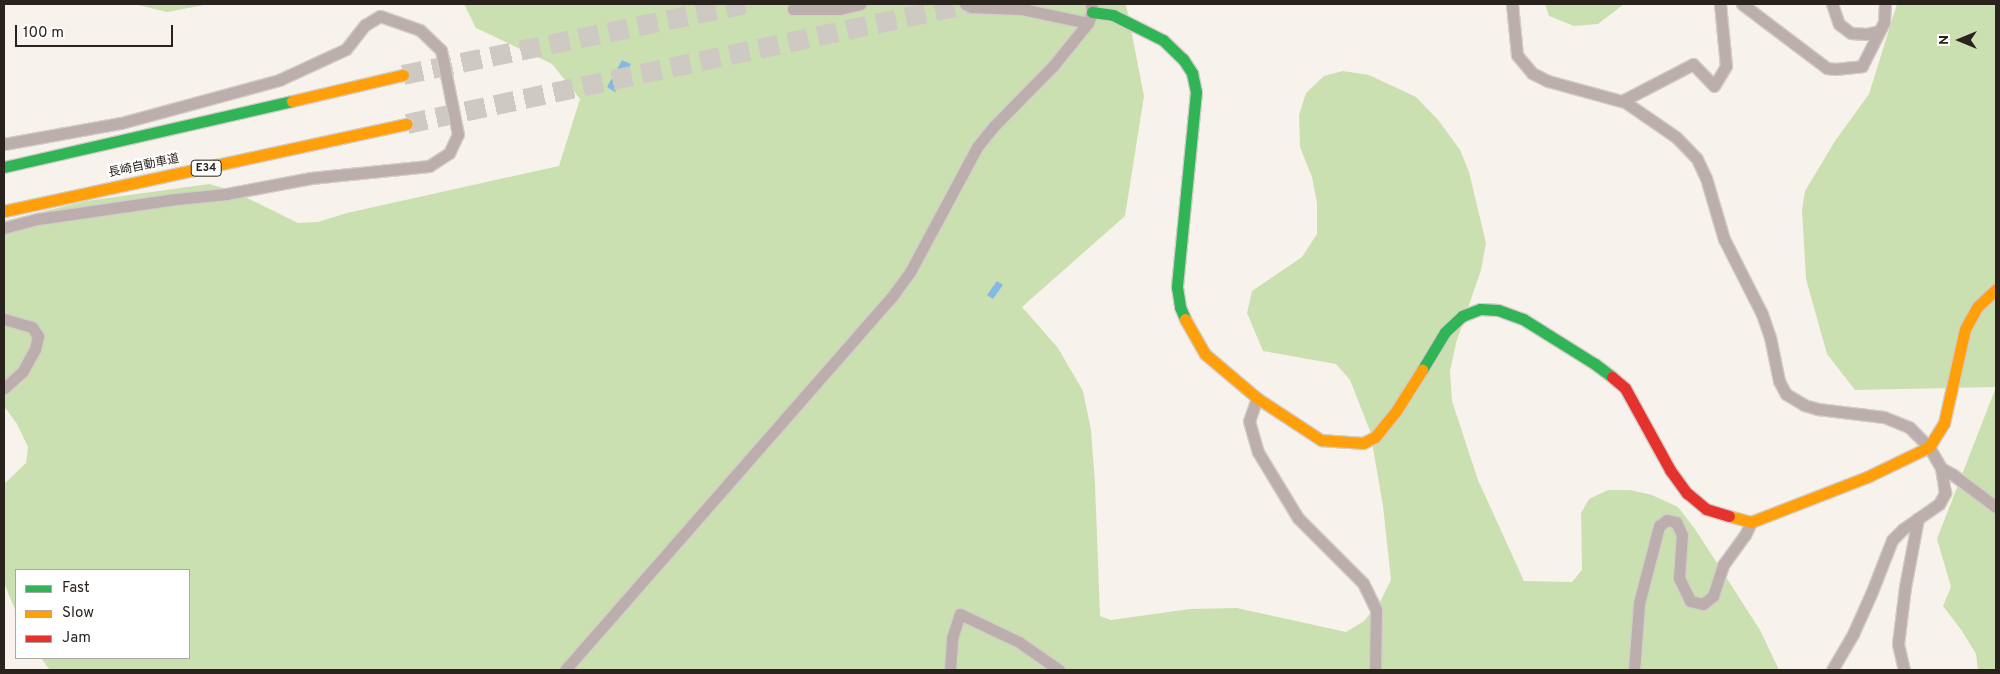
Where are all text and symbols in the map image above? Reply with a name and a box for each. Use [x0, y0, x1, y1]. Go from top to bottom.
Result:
scale bar [18, 15, 175, 47]
north arrow [1935, 15, 1985, 65]
text: 100 m [23, 24, 64, 43]
text: N [1936, 35, 1953, 45]
street label: 長崎自動車道 [107, 152, 181, 182]
road number: E34 [190, 160, 222, 177]
legend [15, 569, 190, 659]
text: Fast [62, 579, 90, 598]
text: Slow [62, 604, 94, 623]
text: Jam [62, 629, 91, 648]

